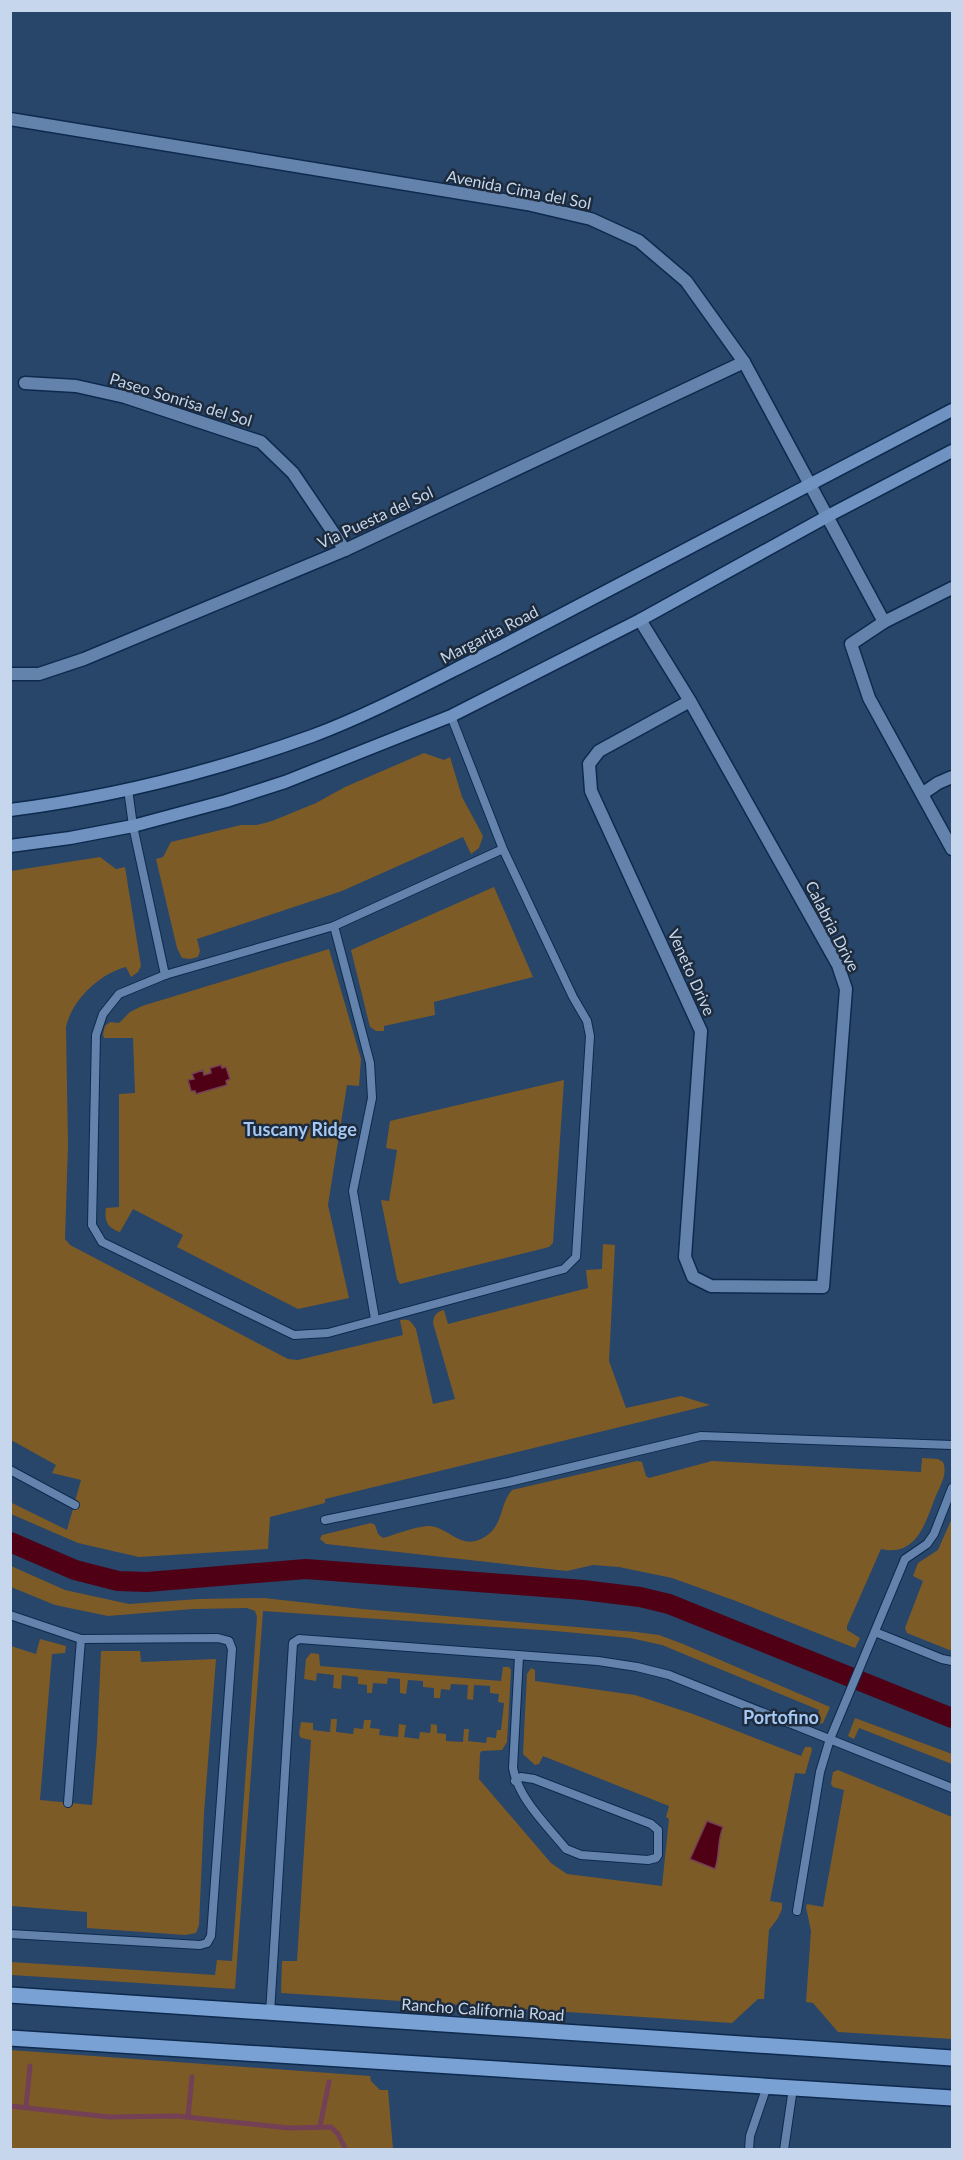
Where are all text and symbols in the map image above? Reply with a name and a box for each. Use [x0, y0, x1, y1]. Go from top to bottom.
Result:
street label: Avenida Cima del Sol [445, 166, 593, 212]
street label: Paseo Sonrisa del Sol [108, 368, 254, 430]
street label: Via Puesta del Sol [314, 482, 436, 552]
street label: Margarita Road [437, 601, 541, 667]
street label: Calabria Drive [802, 877, 864, 975]
street label: Veneto Drive [665, 926, 719, 1018]
district label: Tuscany Ridge [243, 1118, 357, 1140]
district label: Portofino [743, 1706, 819, 1728]
street label: Rancho California Road [401, 1994, 565, 2024]

